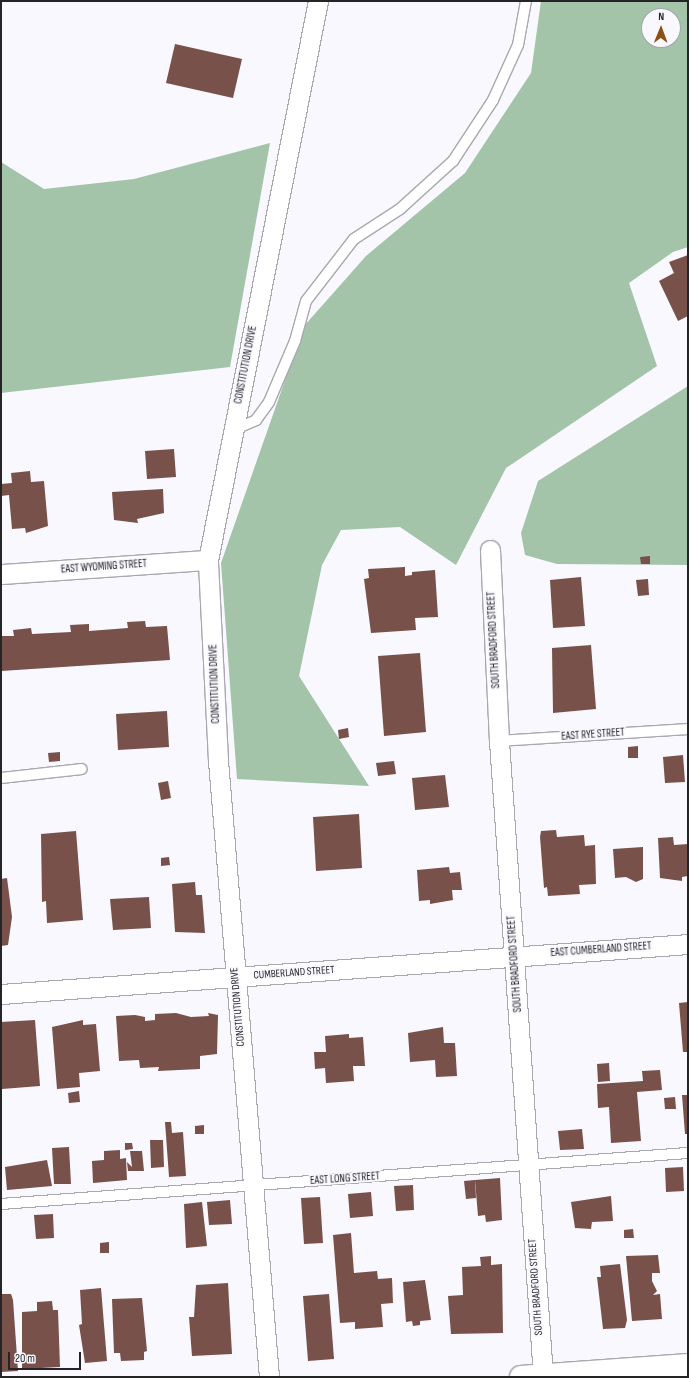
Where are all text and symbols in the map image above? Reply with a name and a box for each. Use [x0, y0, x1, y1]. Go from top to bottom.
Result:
north arrow [641, 8, 681, 48]
text: N [658, 10, 664, 23]
street label: CONSTITUTION DRIVE [232, 325, 260, 405]
street label: EAST WYOMING STREET [60, 557, 148, 577]
street label: SOUTH BRADFORD STREET [485, 591, 503, 689]
street label: CONSTITUTION DRIVE [207, 644, 223, 724]
street label: EAST RYE STREET [561, 726, 625, 744]
street label: SOUTH BRADFORD STREET [505, 915, 525, 1013]
street label: EAST CUMBERLAND STREET [550, 940, 652, 960]
street label: CUMBERLAND STREET [253, 964, 335, 982]
street label: CONSTITUTION DRIVE [228, 967, 248, 1047]
street label: EAST LONG STREET [310, 1170, 380, 1188]
street label: SOUTH BRADFORD STREET [526, 1238, 546, 1336]
scale bar [10, 1344, 83, 1370]
text: 20 m [15, 1351, 35, 1366]

